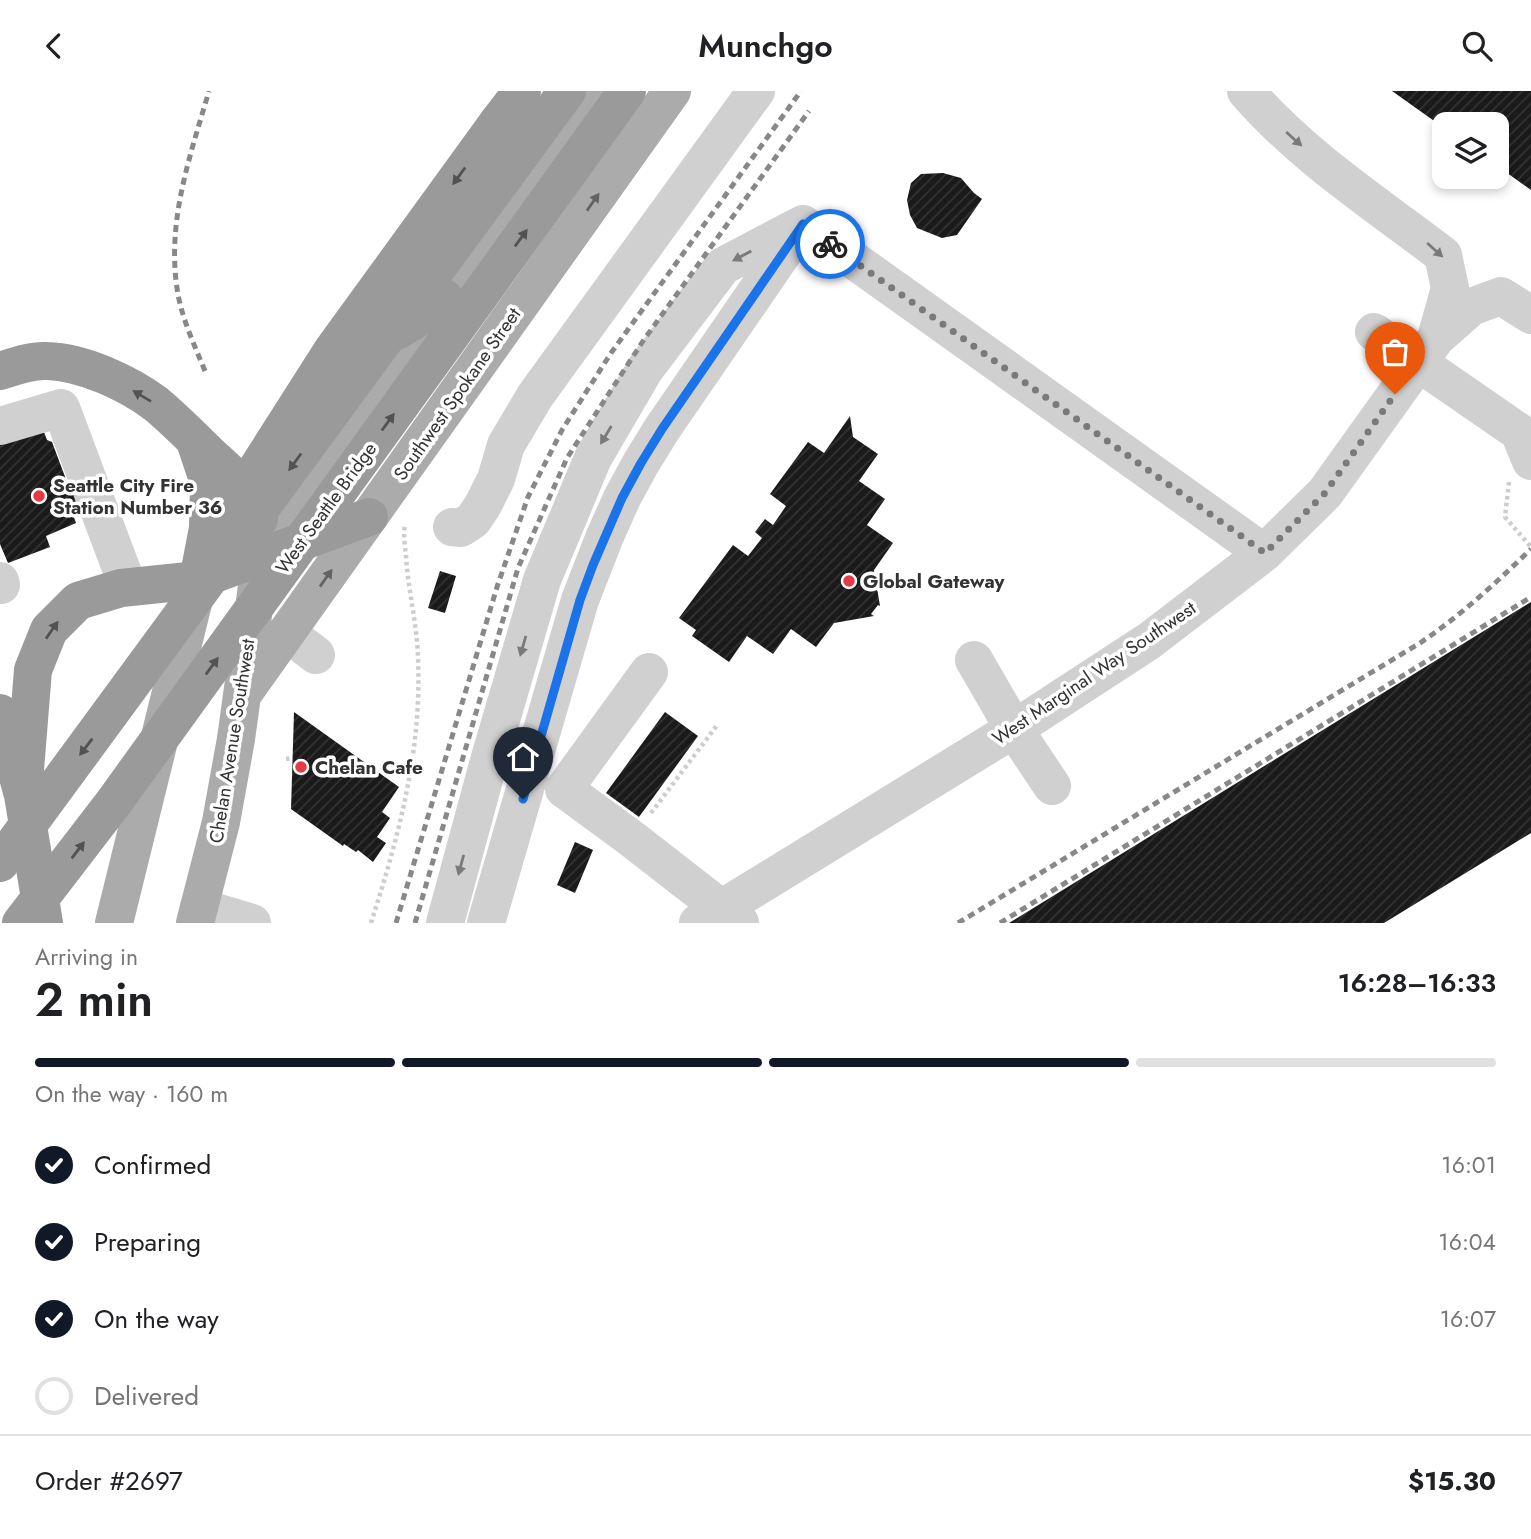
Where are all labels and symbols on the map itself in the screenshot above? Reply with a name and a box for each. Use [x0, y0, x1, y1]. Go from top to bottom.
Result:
one-way arrow [1286, 131, 1303, 146]
one-way arrow [452, 167, 466, 185]
one-way arrow [586, 193, 600, 211]
courier [795, 209, 865, 279]
one-way arrow [514, 229, 529, 247]
one-way arrow [1426, 242, 1444, 258]
one-way arrow [733, 250, 752, 262]
street label: Southwest Spokane Street [387, 302, 527, 486]
pin [1365, 322, 1425, 394]
one-way arrow [132, 389, 151, 402]
one-way arrow [381, 413, 395, 431]
one-way arrow [601, 425, 613, 445]
street label: West Seattle Bridge [269, 436, 383, 579]
one-way arrow [289, 453, 303, 471]
place label: Seattle City Fire Station Number 36 [53, 472, 223, 521]
marker: Seattle City Fire Station Number 36 [31, 488, 47, 504]
place label: Global Gateway [863, 568, 1006, 595]
one-way arrow [319, 569, 333, 587]
marker: Global Gateway [841, 573, 857, 589]
street label: West Marginal Way Southwest [987, 594, 1202, 751]
one-way arrow [45, 620, 58, 640]
street label: Chelan Avenue Southwest [202, 636, 262, 845]
one-way arrow [517, 636, 527, 657]
one-way arrow [205, 657, 219, 675]
pin [493, 727, 553, 799]
one-way arrow [79, 738, 93, 756]
place label: Chelan Cafe [315, 754, 423, 781]
marker: Chelan Cafe [293, 759, 309, 775]
one-way arrow [70, 841, 85, 859]
one-way arrow [455, 854, 466, 876]

